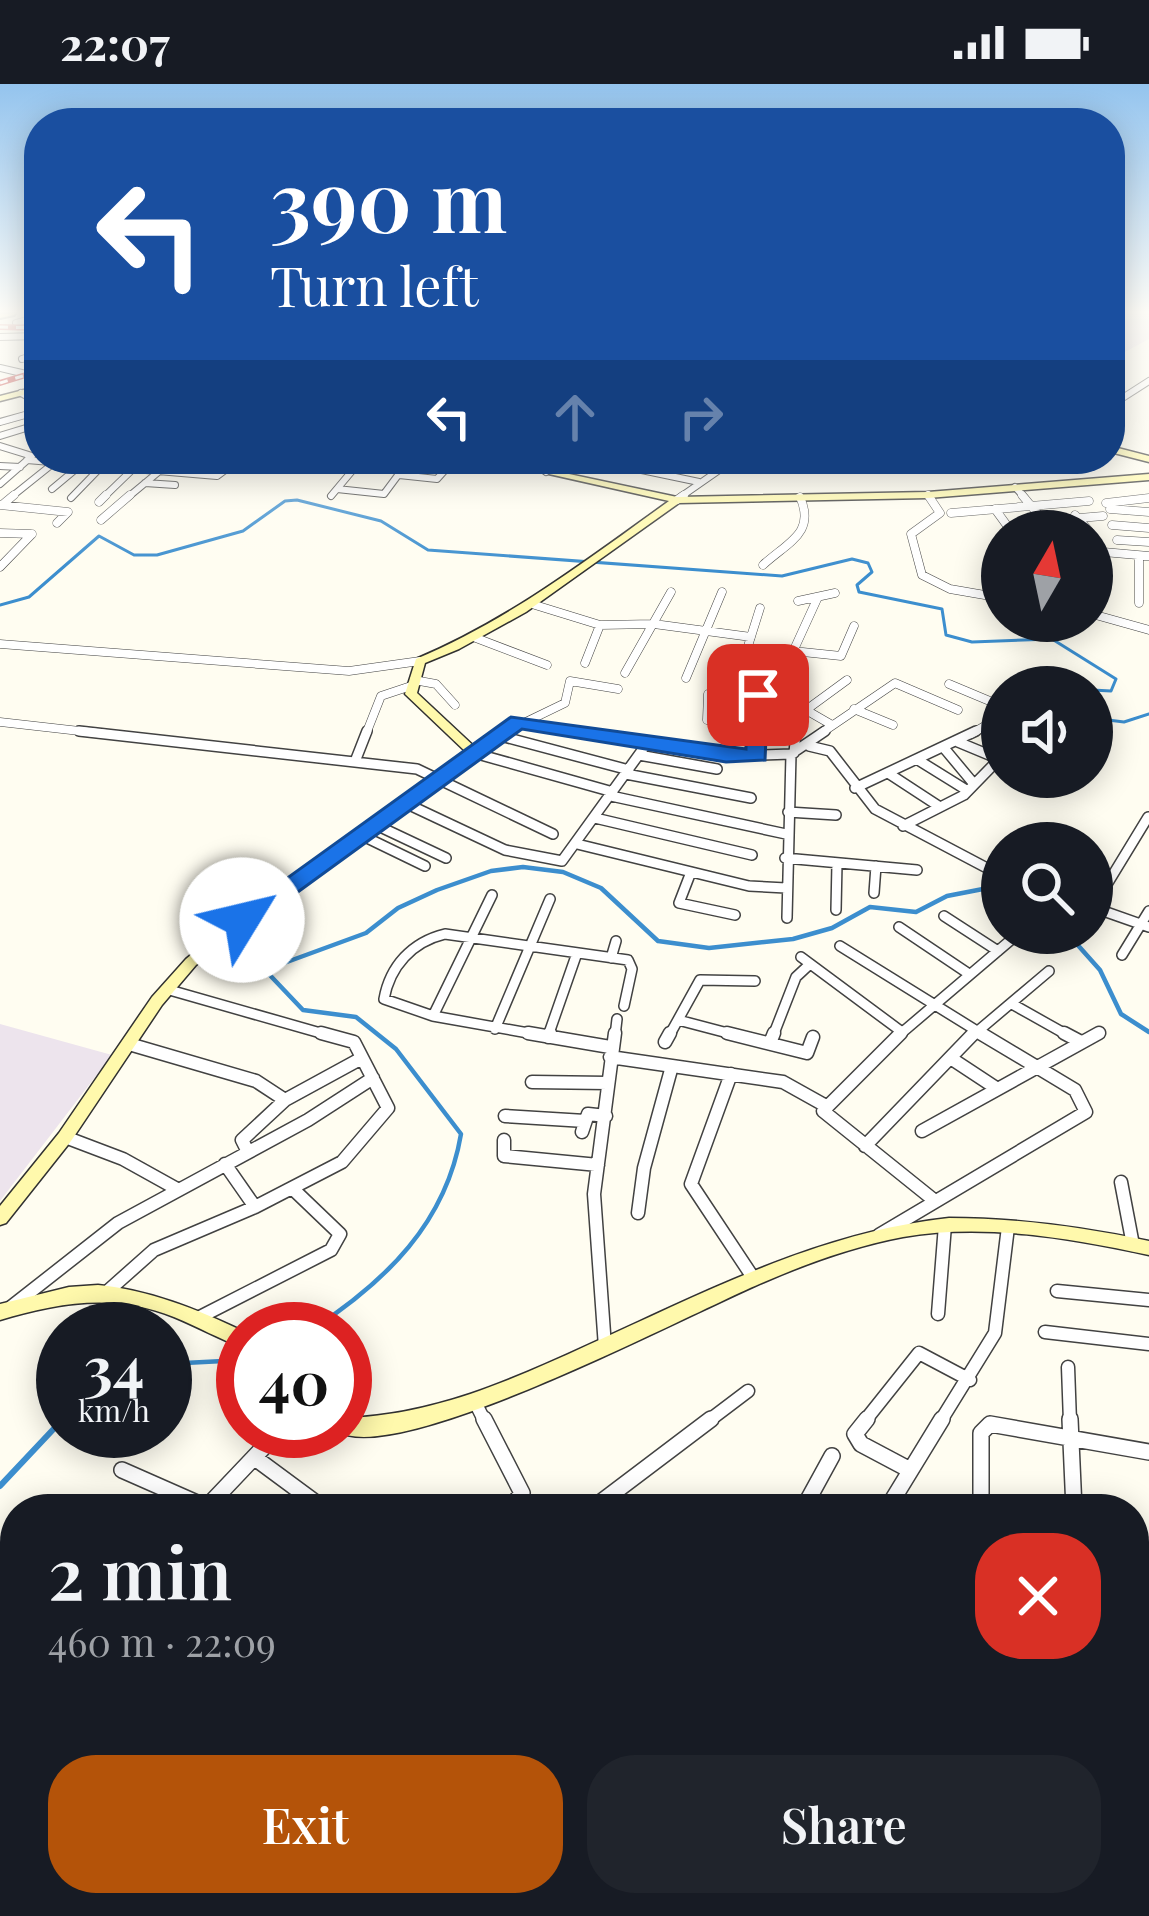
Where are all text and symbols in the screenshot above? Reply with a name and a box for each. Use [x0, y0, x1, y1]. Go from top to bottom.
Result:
text: 22:07 [60, 12, 170, 72]
text: 390 m [270, 142, 507, 254]
icon: left [72, 156, 228, 312]
text: Turn left [270, 249, 479, 321]
icon: left [416, 384, 482, 450]
icon: ahead [542, 384, 608, 450]
icon: right [668, 384, 734, 450]
north arrow [981, 510, 1113, 642]
map controls [981, 510, 1113, 954]
pin [707, 644, 809, 746]
icon: arrive [725, 662, 791, 728]
button: sound [981, 666, 1113, 798]
button: search [981, 822, 1113, 954]
position arrow [179, 857, 305, 983]
speed limit sign: 40 [216, 1302, 372, 1458]
text: 34 [84, 1325, 144, 1405]
text: km/h [78, 1390, 150, 1430]
text: 2 min [48, 1522, 232, 1618]
button: close [975, 1533, 1101, 1659]
text: 460 m · 22:09 [48, 1615, 276, 1667]
button: Exit [48, 1755, 563, 1893]
button: Share [587, 1755, 1101, 1893]

